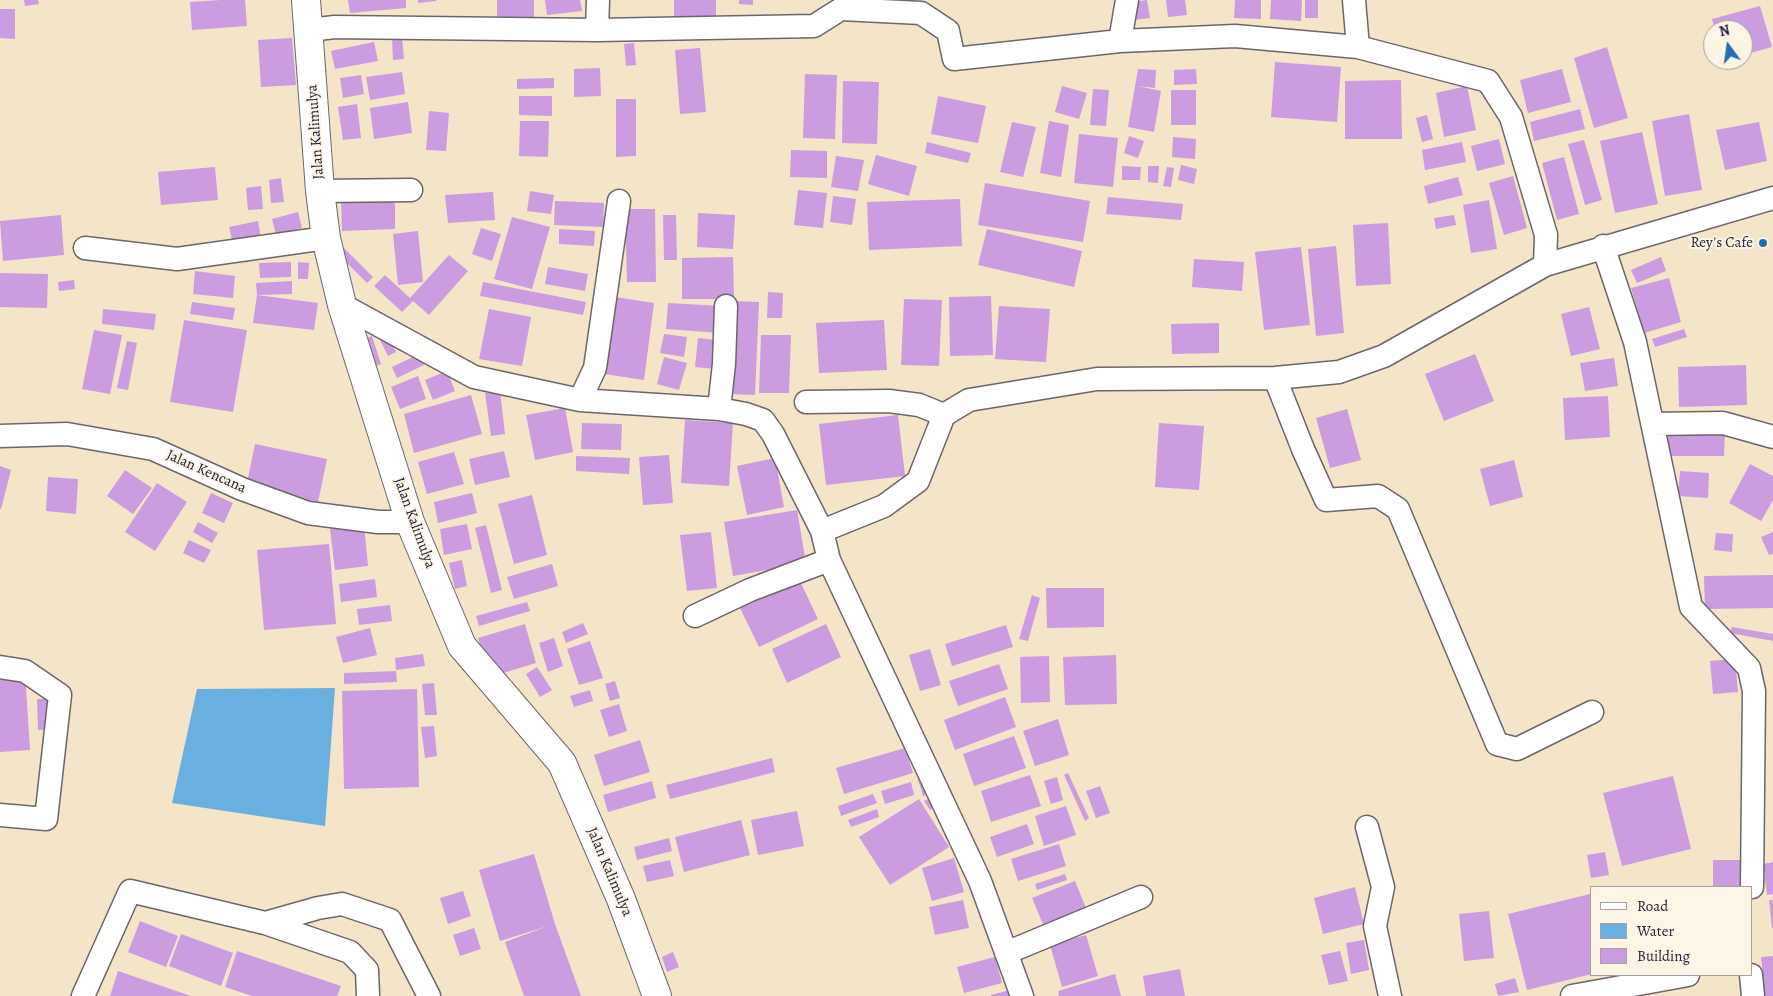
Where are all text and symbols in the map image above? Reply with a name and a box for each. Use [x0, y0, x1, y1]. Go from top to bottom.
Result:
north arrow [1703, 20, 1753, 70]
text: N [1717, 20, 1732, 41]
street label: Jalan Kalimulya [304, 84, 328, 180]
place label: Rey's Cafe [1691, 234, 1753, 252]
marker: Rey's Cafe [1757, 237, 1769, 249]
street label: Jalan Kencana [163, 446, 249, 498]
street label: Jalan Kalimulya [389, 475, 439, 571]
street label: Jalan Kalimulya [582, 825, 636, 919]
legend [1590, 886, 1753, 976]
text: Road [1637, 896, 1668, 916]
text: Water [1637, 921, 1674, 941]
text: Building [1637, 946, 1690, 966]

